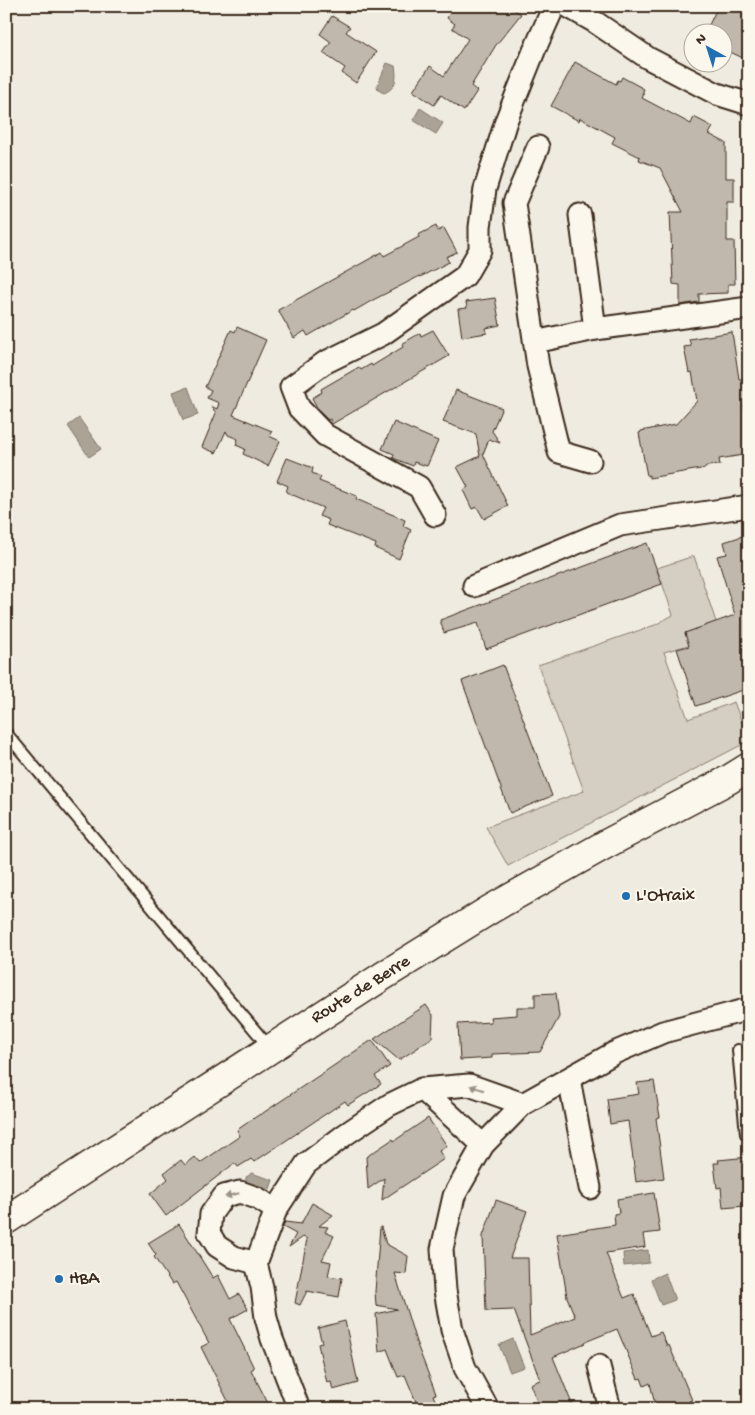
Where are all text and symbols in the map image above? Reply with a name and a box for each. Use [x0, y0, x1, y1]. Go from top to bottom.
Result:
north arrow [682, 22, 732, 72]
text: N [692, 30, 710, 49]
place label: L'Otraix [636, 886, 696, 907]
marker: L'Otraix [620, 890, 632, 902]
street label: Route de Berre [308, 951, 415, 1029]
one-way arrow [469, 1084, 484, 1092]
one-way arrow [224, 1191, 239, 1199]
place label: HBA [69, 1269, 100, 1290]
marker: HBA [53, 1273, 65, 1285]

